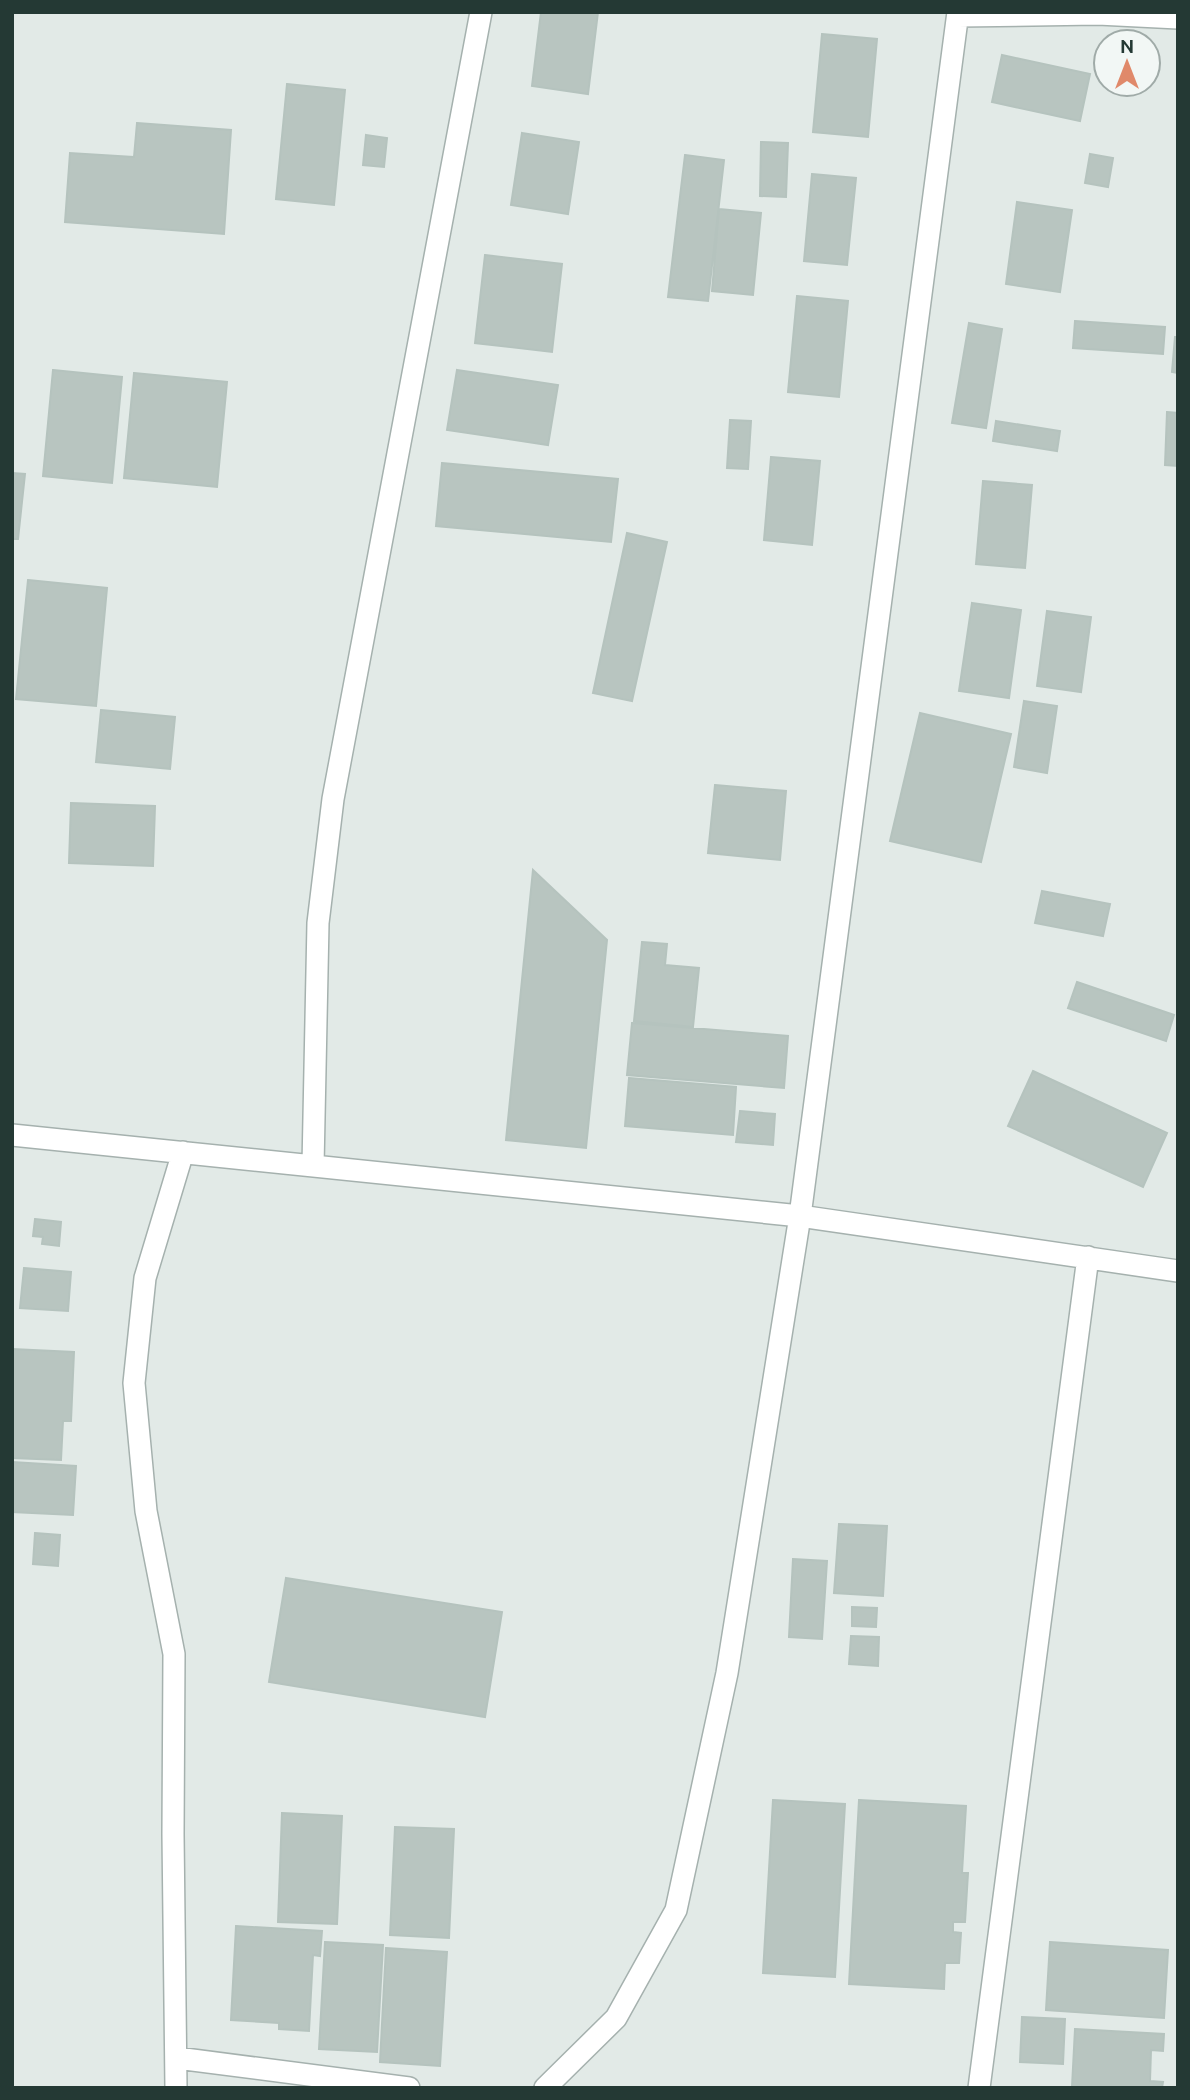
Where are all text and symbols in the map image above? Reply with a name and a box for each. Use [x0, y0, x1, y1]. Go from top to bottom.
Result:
north arrow [1092, 28, 1162, 98]
text: N [1120, 35, 1134, 57]

